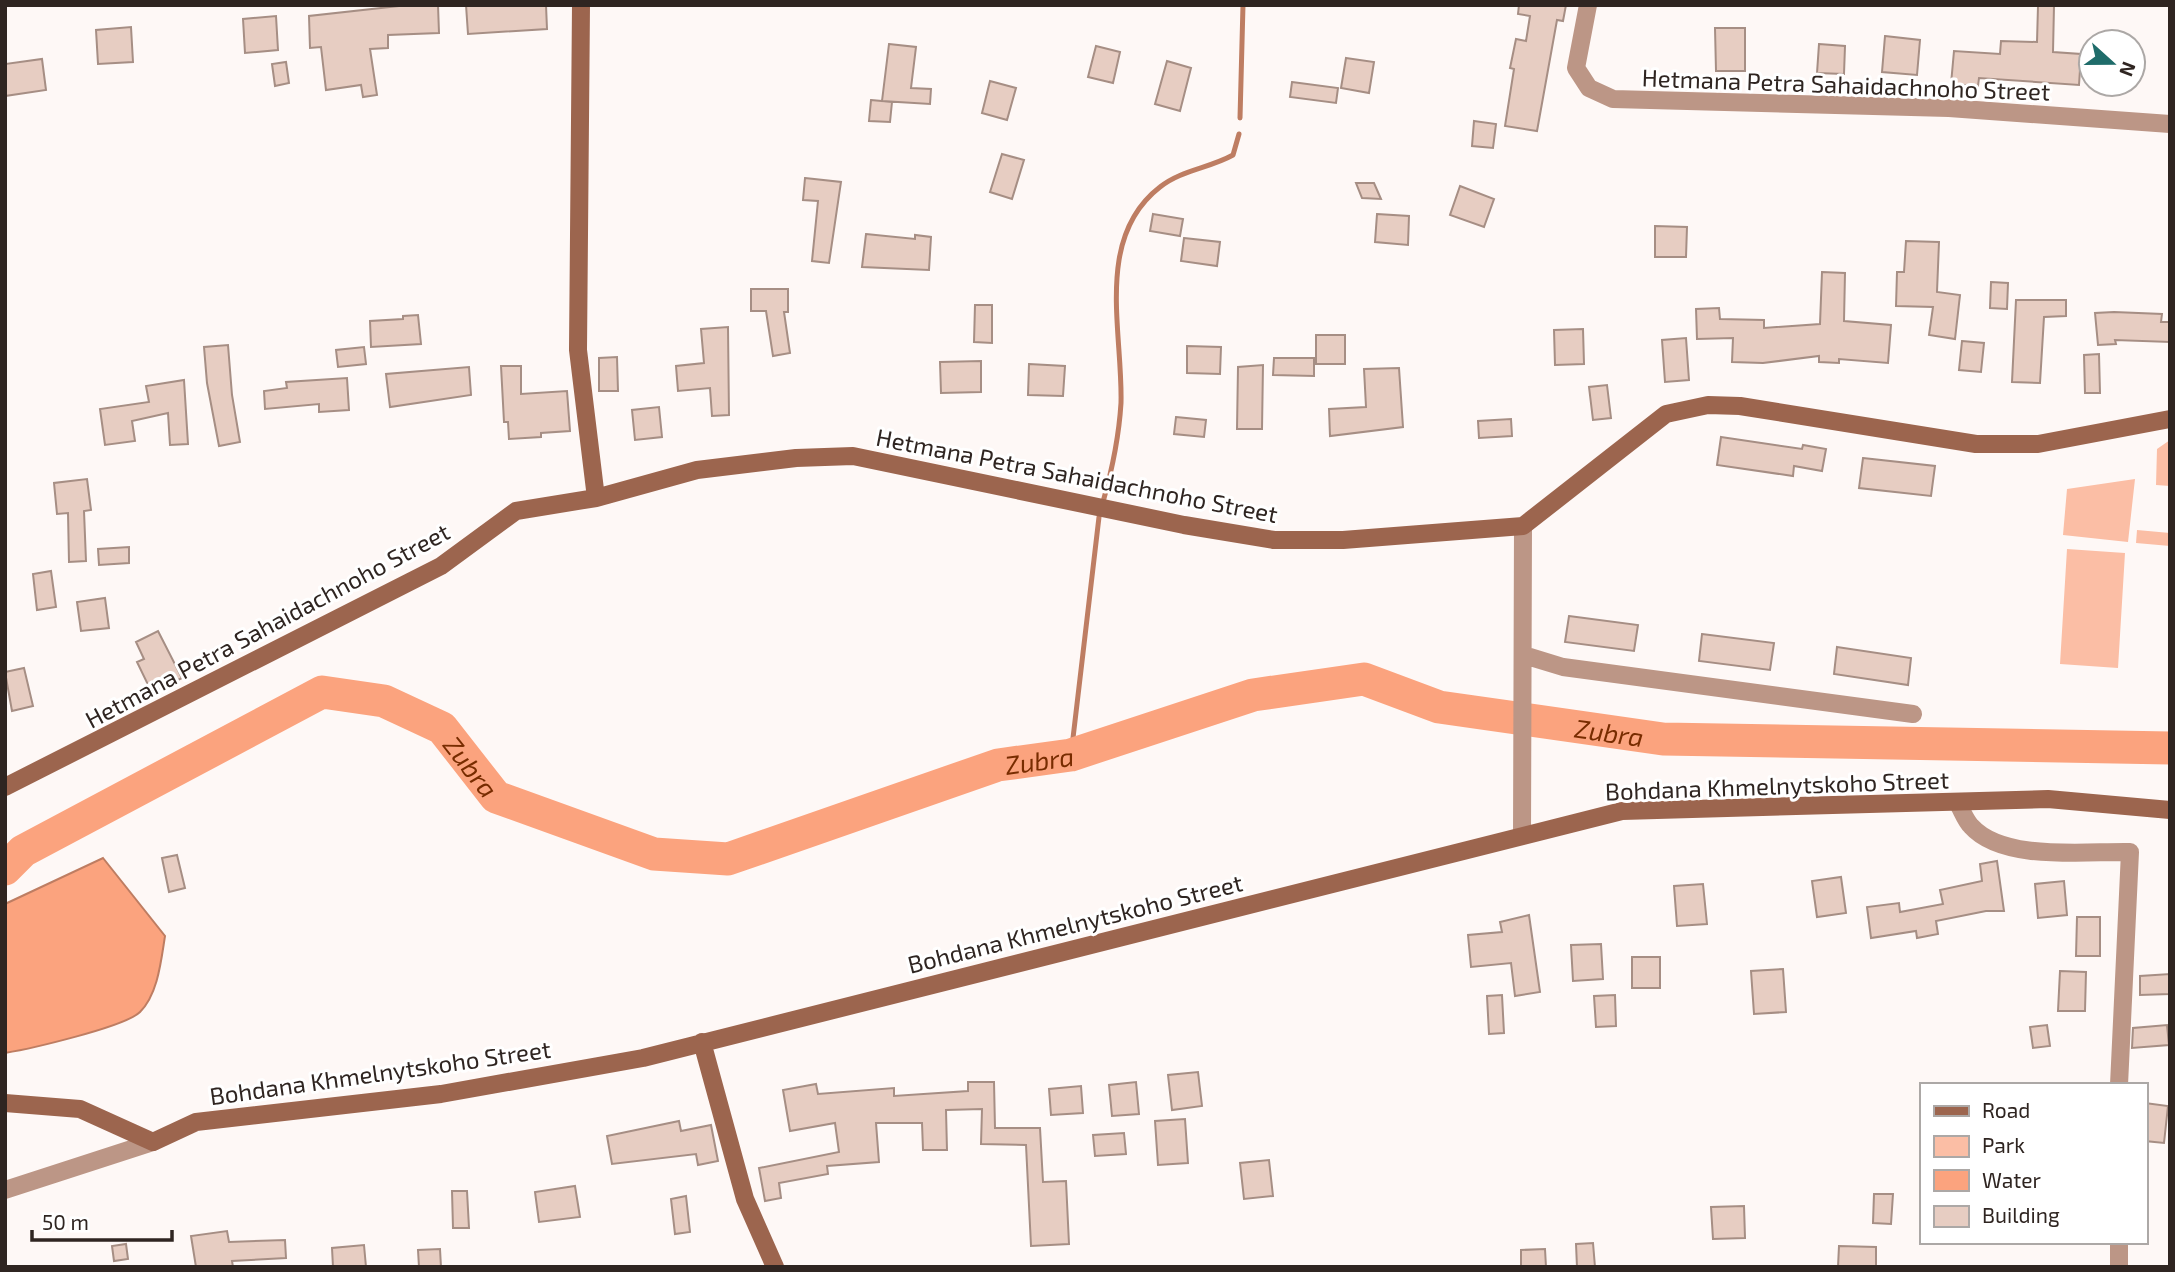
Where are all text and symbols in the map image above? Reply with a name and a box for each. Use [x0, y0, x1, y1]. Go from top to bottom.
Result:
north arrow [2077, 28, 2147, 98]
text: N [2115, 59, 2142, 80]
street label: Hetmana Petra Sahaidachnoho Street [1641, 62, 2051, 106]
street label: Hetmana Petra Sahaidachnoho Street [874, 422, 1280, 528]
street label: Hetmana Petra Sahaidachnoho Street [80, 516, 454, 734]
water label: Zubra [1573, 711, 1646, 752]
water label: Zubra [438, 729, 505, 803]
water label: Zubra [1003, 739, 1076, 779]
street label: Bohdana Khmelnytskoho Street [1605, 765, 1949, 805]
street label: Bohdana Khmelnytskoho Street [905, 867, 1245, 979]
street label: Bohdana Khmelnytskoho Street [208, 1034, 552, 1110]
legend [1920, 1083, 2147, 1244]
text: Road [1982, 1097, 2030, 1122]
text: Park [1982, 1132, 2025, 1157]
text: Water [1982, 1167, 2041, 1192]
scale bar [32, 1198, 172, 1242]
text: Building [1982, 1202, 2060, 1227]
text: 50 m [42, 1209, 89, 1234]

